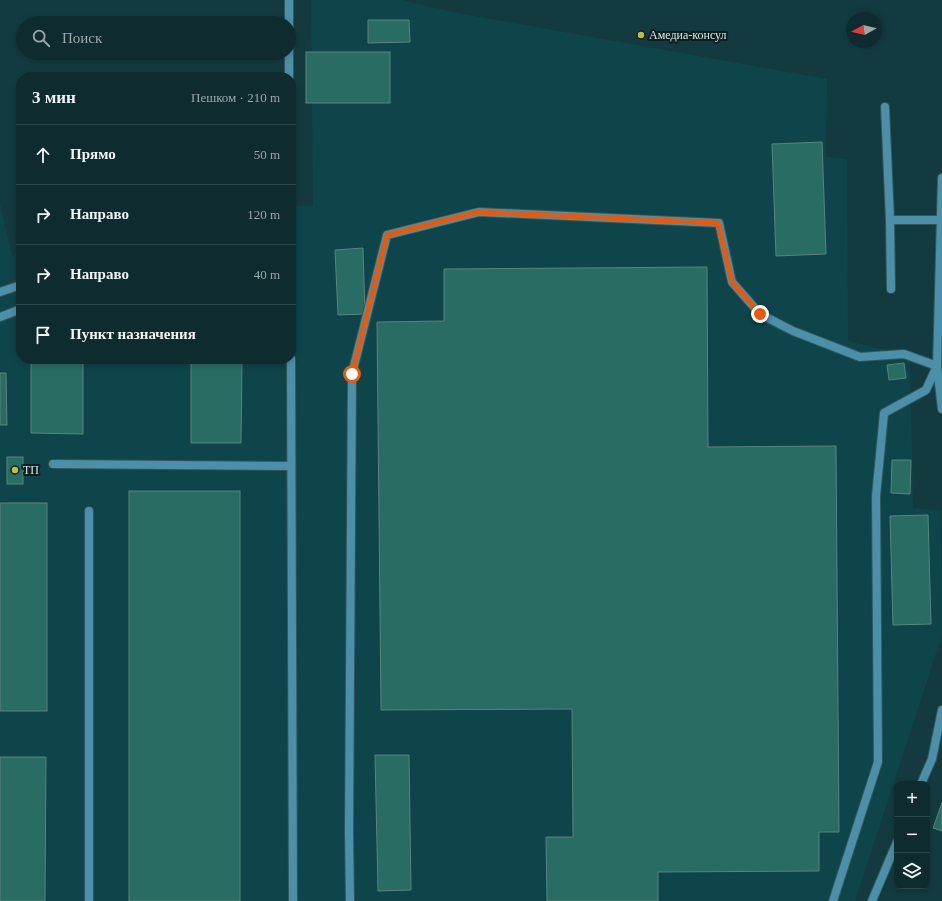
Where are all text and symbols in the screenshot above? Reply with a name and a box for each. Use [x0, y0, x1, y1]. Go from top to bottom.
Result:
north arrow [846, 12, 882, 48]
search box [16, 16, 296, 60]
icon: search [30, 27, 52, 49]
place label: Амедиа-консул [649, 28, 727, 42]
text: Поиск [62, 30, 102, 46]
marker: Амедиа-консул [636, 30, 646, 40]
text: 3 мин [32, 88, 76, 107]
text: Пешком · 210 m [191, 90, 280, 105]
icon: ahead [32, 144, 54, 166]
text: Прямо [70, 146, 116, 162]
text: 50 m [254, 147, 280, 162]
icon: right [32, 204, 54, 226]
text: Направо [70, 206, 129, 222]
text: 120 m [247, 207, 280, 222]
icon: right [32, 264, 54, 286]
text: Направо [70, 266, 129, 282]
text: 40 m [254, 267, 280, 282]
route end [751, 305, 769, 323]
icon: arrive [32, 324, 54, 346]
text: Пункт назначения [70, 326, 196, 342]
route start [343, 365, 361, 383]
place label: ТП [23, 463, 39, 477]
marker: ТП [10, 465, 20, 475]
map controls [894, 781, 930, 889]
button: + [894, 781, 930, 817]
button: − [894, 817, 930, 853]
button: layers [894, 853, 930, 889]

